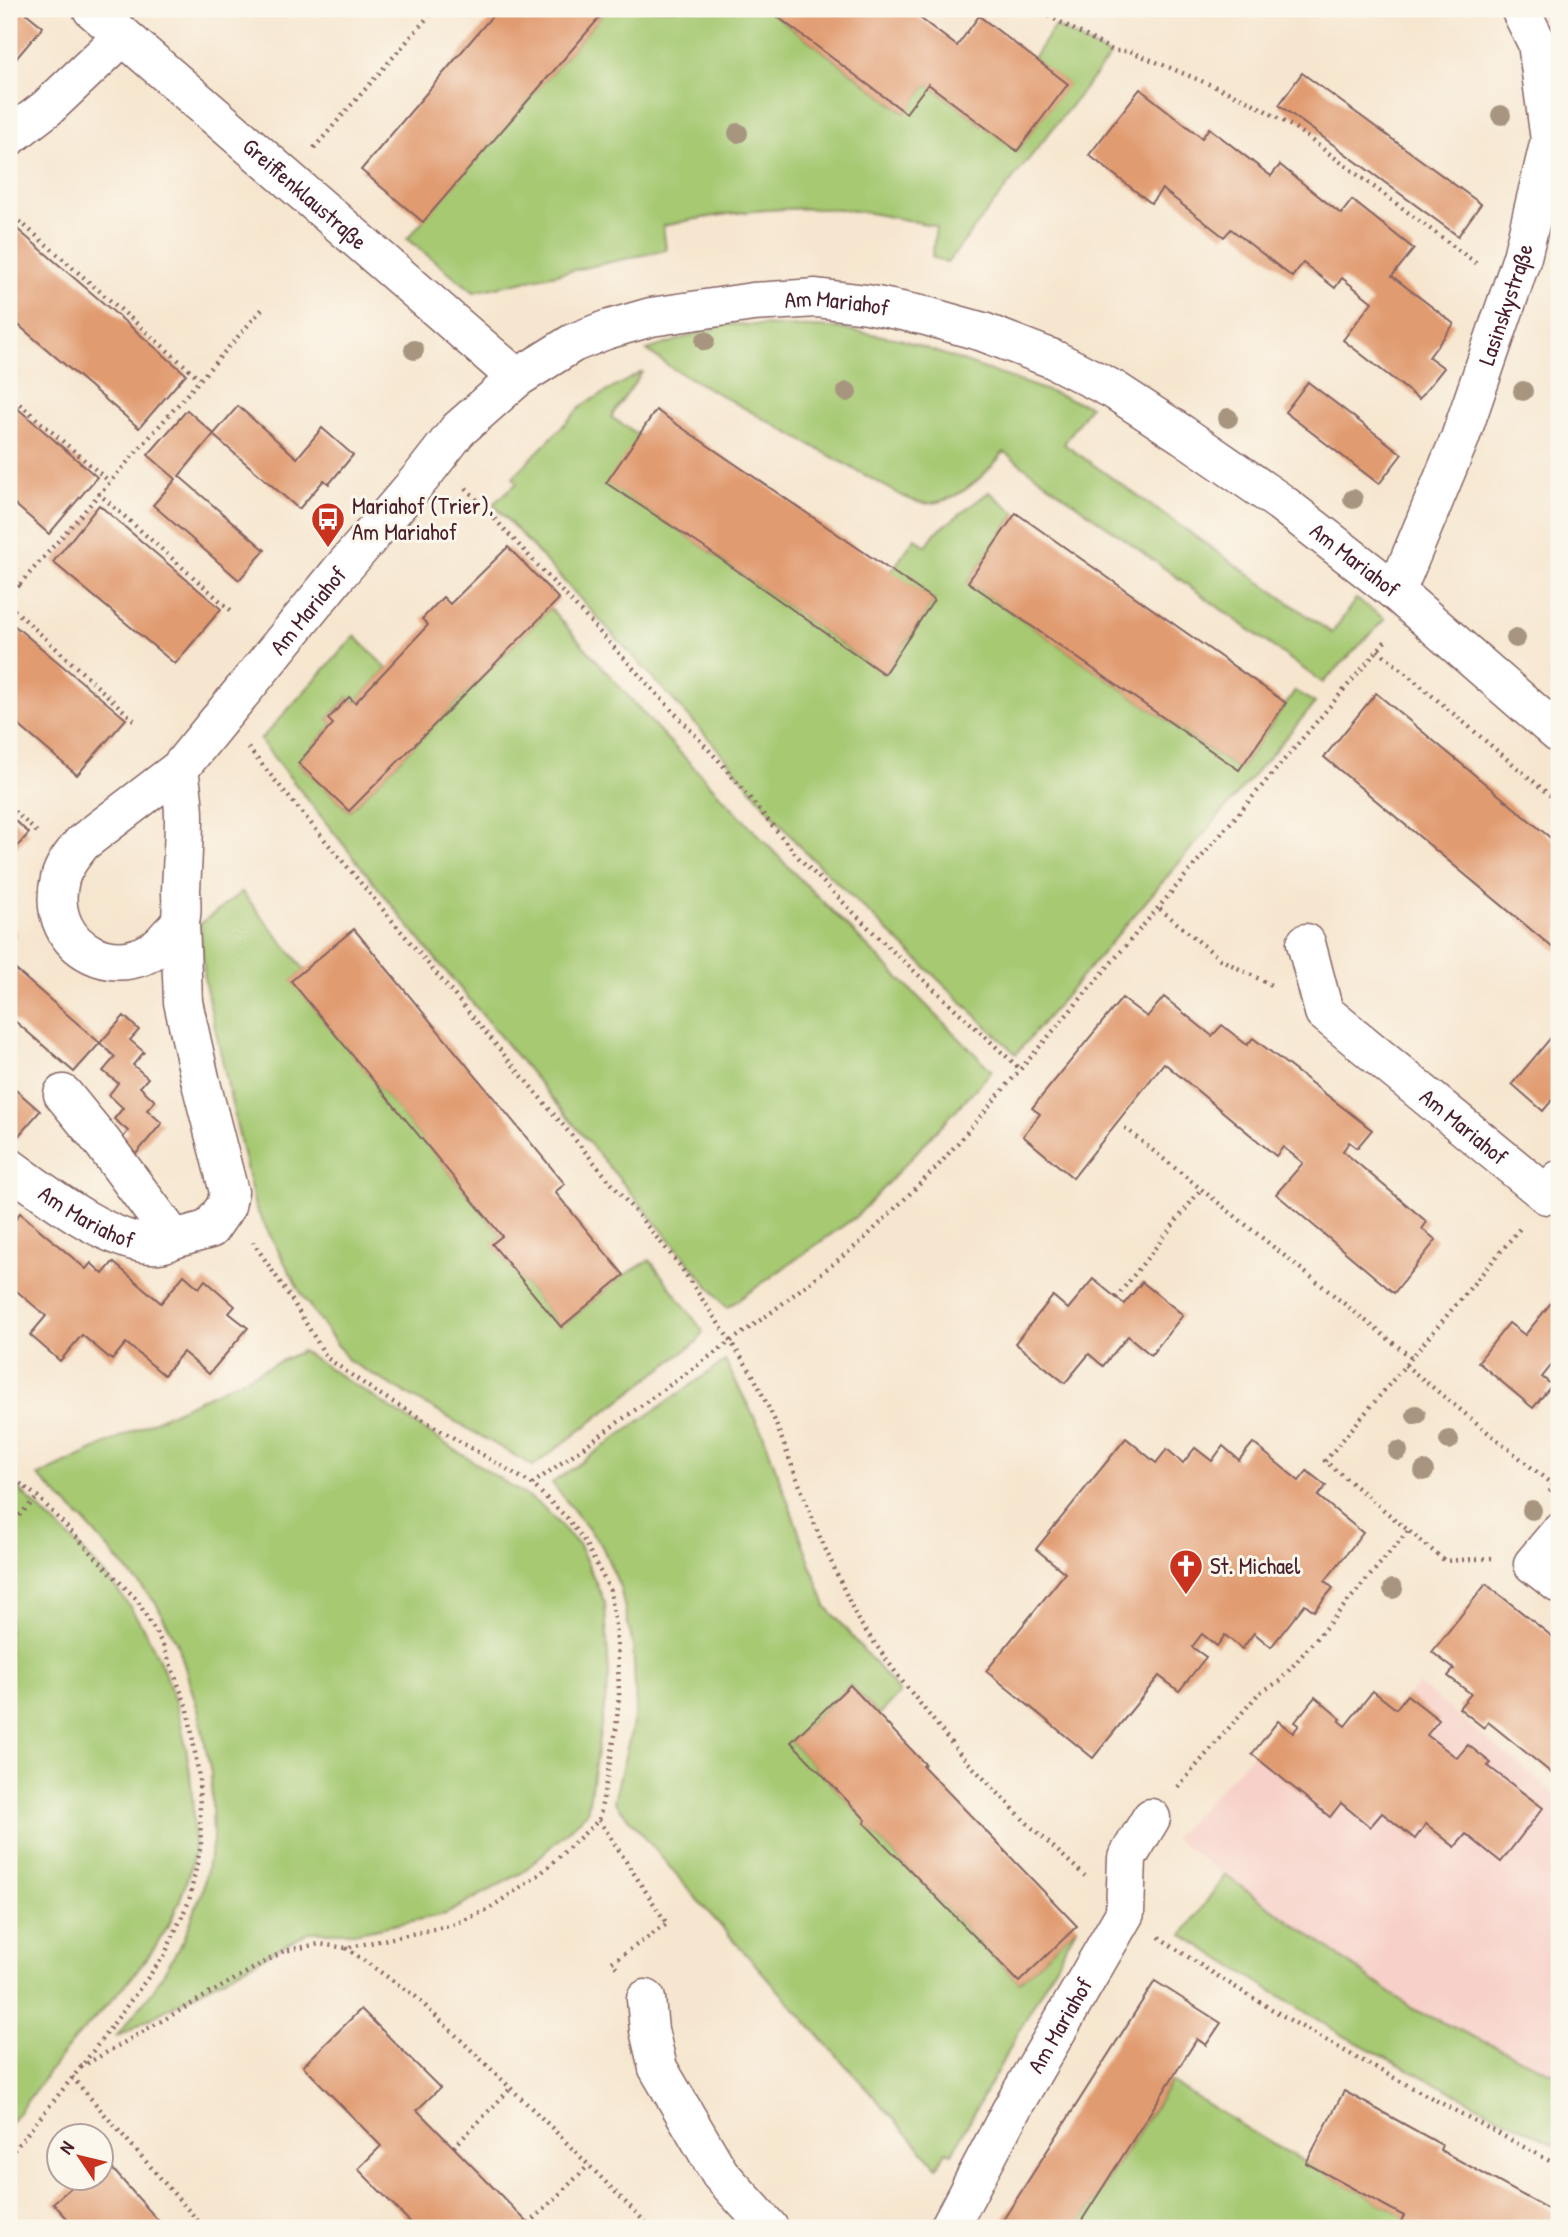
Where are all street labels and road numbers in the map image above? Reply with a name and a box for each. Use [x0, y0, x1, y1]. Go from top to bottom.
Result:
street label: Greiffenklaustraße [236, 131, 374, 256]
street label: Lasinskystraße [1470, 241, 1540, 369]
street label: Am Mariahof [783, 282, 893, 323]
street label: Am Mariahof [1304, 515, 1407, 604]
street label: Am Mariahof [263, 559, 353, 661]
street label: Am Mariahof [1414, 1081, 1515, 1172]
street label: Am Mariahof [33, 1178, 139, 1256]
street label: Am Mariahof [1020, 1971, 1100, 2078]

